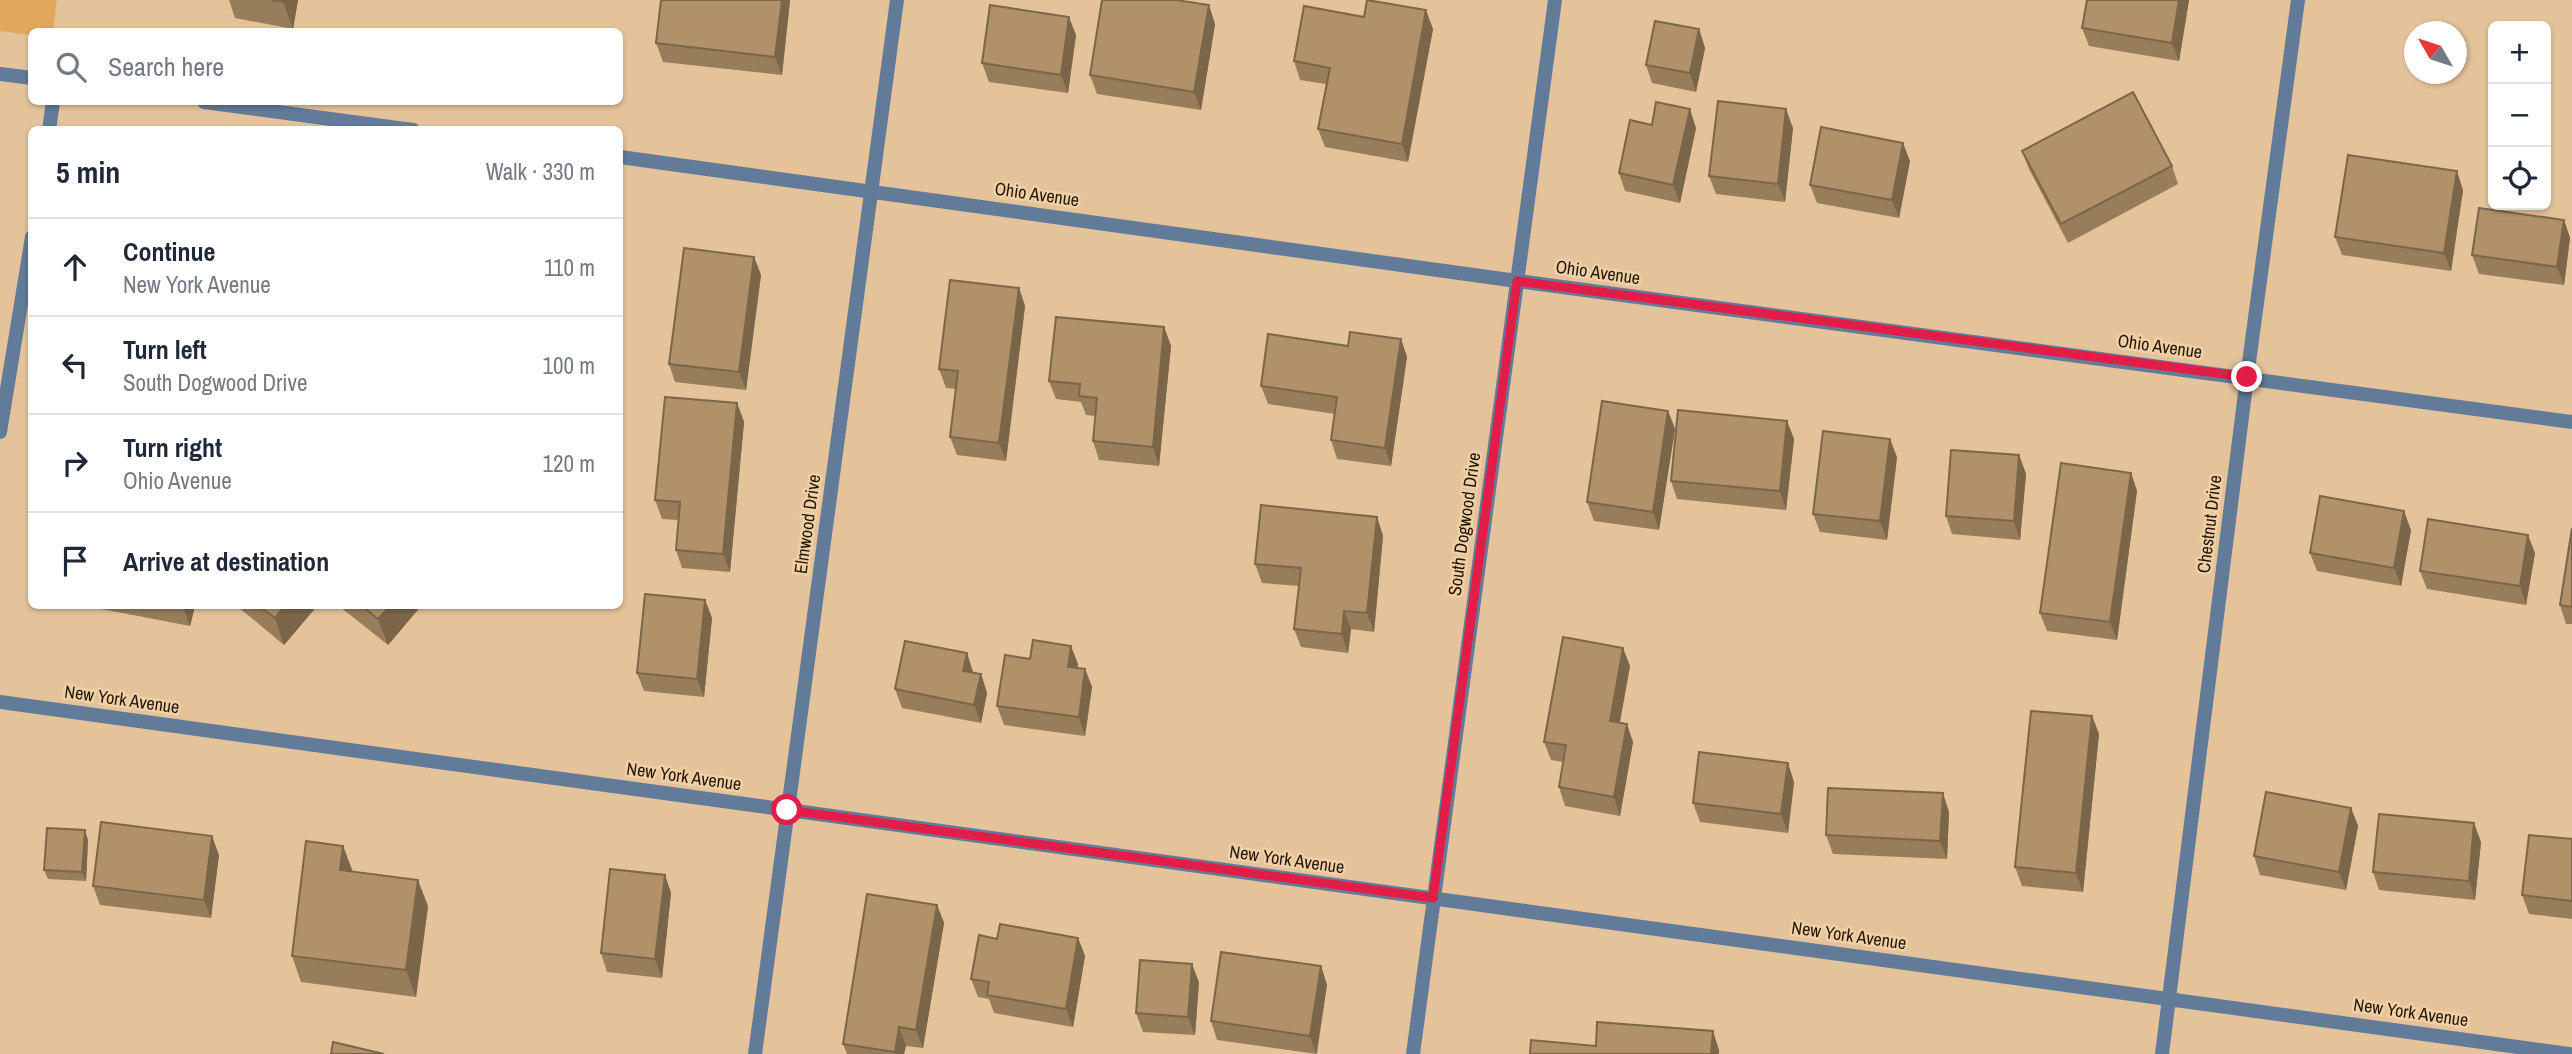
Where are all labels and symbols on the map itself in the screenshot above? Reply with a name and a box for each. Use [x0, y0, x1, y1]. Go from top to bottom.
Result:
north arrow [2404, 21, 2467, 84]
street label: Ohio Avenue [993, 176, 1081, 212]
street label: Ohio Avenue [1554, 254, 1642, 290]
street label: Ohio Avenue [2116, 328, 2204, 364]
route end [2231, 361, 2262, 392]
street label: South Dogwood Drive [1442, 451, 1486, 597]
street label: Elmwood Drive [788, 473, 826, 575]
street label: Chestnut Drive [2191, 474, 2227, 574]
street label: New York Avenue [63, 679, 181, 719]
street label: New York Avenue [625, 756, 743, 796]
route start [771, 794, 802, 825]
street label: New York Avenue [1228, 839, 1346, 879]
street label: New York Avenue [1790, 915, 1908, 955]
street label: New York Avenue [2352, 992, 2470, 1032]

